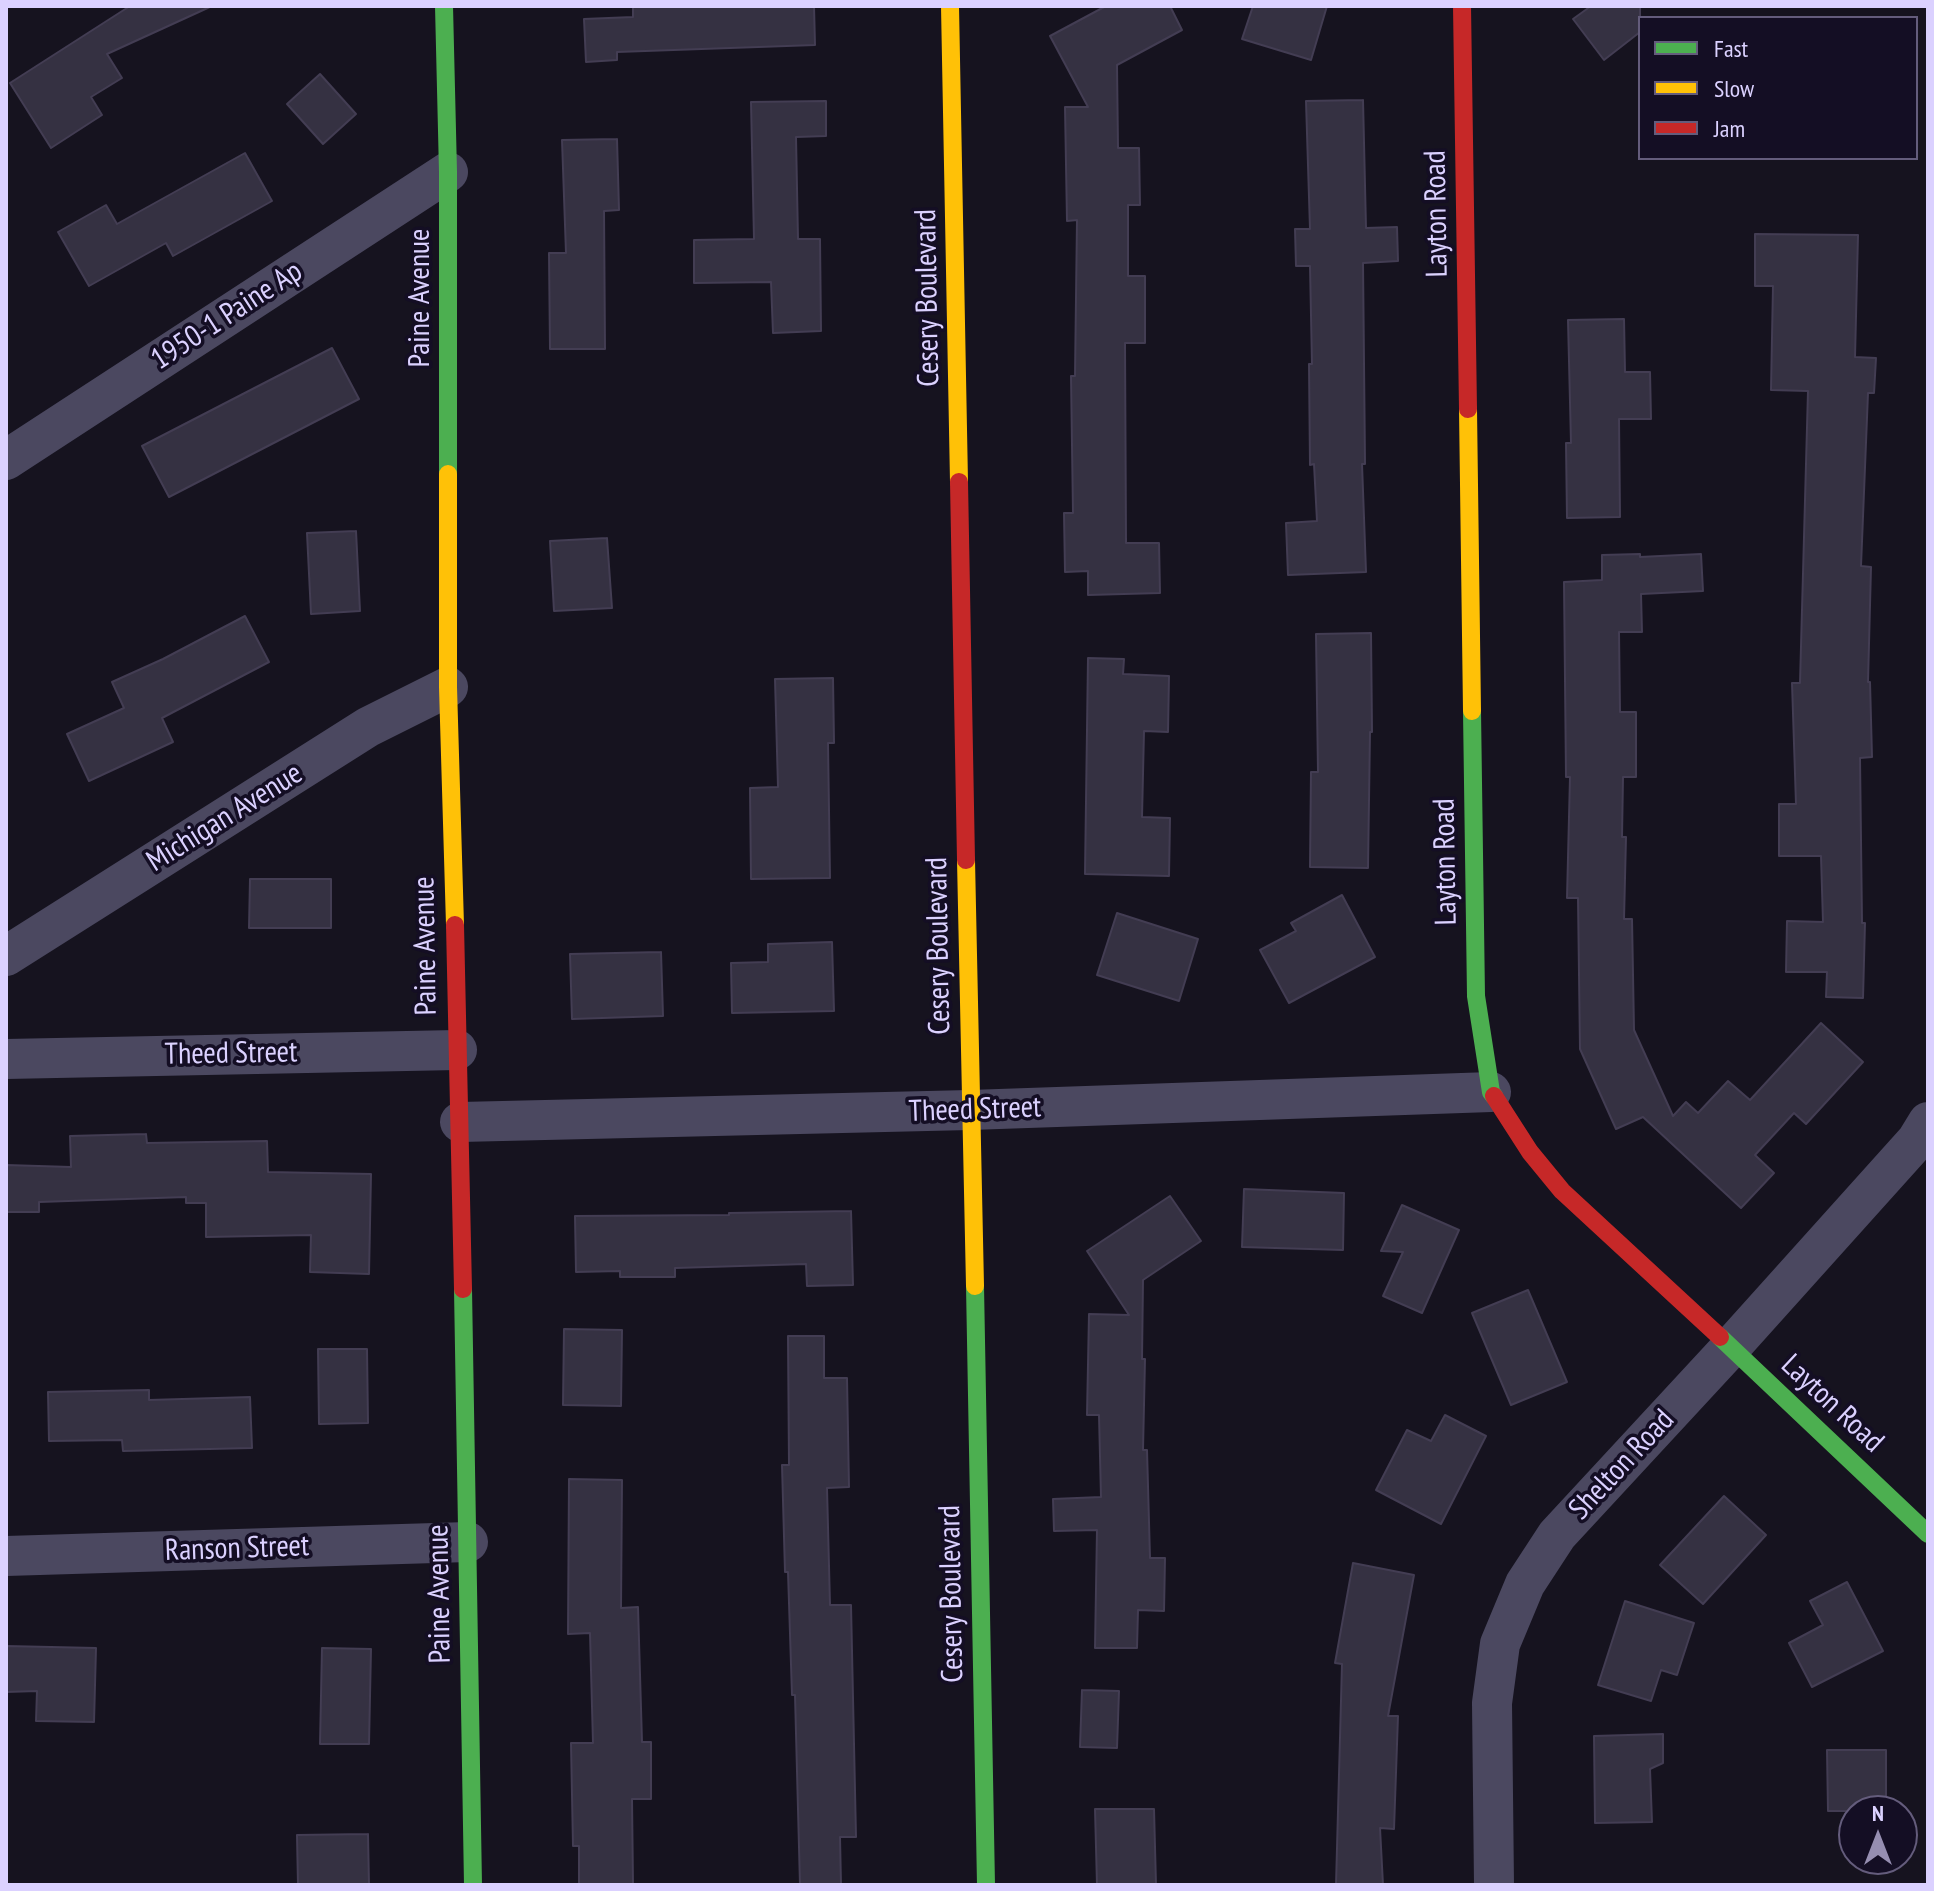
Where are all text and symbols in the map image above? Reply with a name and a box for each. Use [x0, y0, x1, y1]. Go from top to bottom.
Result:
legend [1638, 16, 1918, 160]
text: Fast [1714, 33, 1748, 64]
text: Slow [1714, 73, 1754, 104]
text: Jam [1714, 113, 1745, 144]
street label: Layton Road [1418, 150, 1456, 278]
street label: Cesery Boulevard [908, 209, 948, 387]
street label: Paine Avenue [402, 228, 438, 368]
street label: 1950-1 Paine Ap [145, 254, 309, 378]
street label: Michigan Avenue [141, 756, 309, 880]
street label: Layton Road [1427, 798, 1465, 926]
street label: Cesery Boulevard [919, 857, 959, 1035]
street label: Paine Avenue [407, 876, 445, 1016]
street label: Theed Street [164, 1035, 298, 1073]
street label: Theed Street [908, 1090, 1042, 1130]
street label: Layton Road [1773, 1348, 1891, 1460]
street label: Shelton Road [1562, 1403, 1682, 1527]
street label: Cesery Boulevard [932, 1505, 972, 1683]
street label: Paine Avenue [421, 1524, 459, 1664]
street label: Ranson Street [164, 1528, 310, 1570]
north arrow [1838, 1795, 1918, 1875]
text: N [1872, 1799, 1884, 1827]

